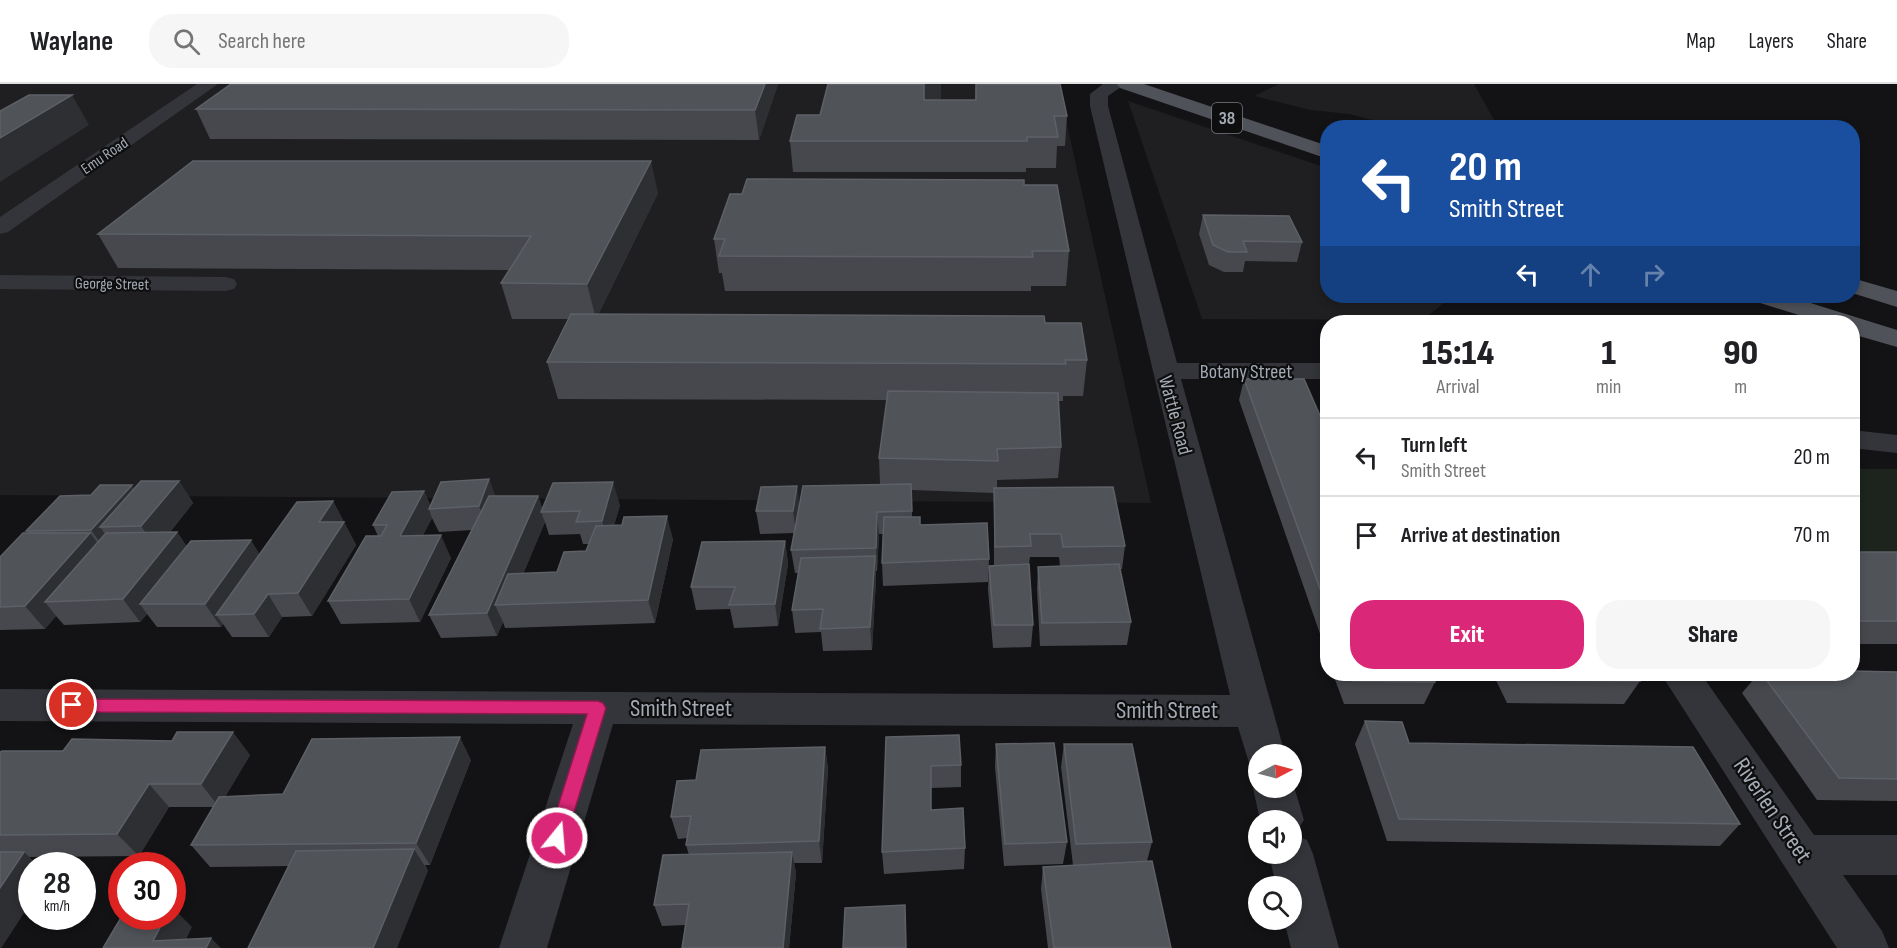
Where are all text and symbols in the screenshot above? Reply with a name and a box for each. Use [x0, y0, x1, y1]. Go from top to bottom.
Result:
search box [149, 14, 569, 68]
text: Waylane [30, 25, 113, 58]
icon: search [170, 25, 203, 58]
text: Search here [218, 28, 306, 55]
text: Map [1686, 29, 1715, 54]
text: Layers [1748, 29, 1794, 54]
text: Share [1827, 29, 1867, 54]
road number: 38 [1212, 103, 1242, 133]
street label: Emu Road [78, 134, 132, 179]
text: 20 m [1449, 142, 1522, 193]
icon: left [1350, 144, 1428, 222]
text: Smith Street [1449, 193, 1564, 225]
icon: left [1511, 258, 1544, 291]
icon: ahead [1574, 258, 1607, 291]
icon: right [1637, 258, 1670, 291]
street label: George Street [75, 274, 149, 295]
text: 15:14 [1422, 332, 1494, 375]
text: 1 [1601, 332, 1616, 375]
text: 90 [1723, 332, 1758, 375]
street label: Botany Street [1200, 360, 1292, 384]
street label: Wattle Road [1153, 373, 1197, 457]
text: Arrival [1437, 375, 1480, 399]
text: min [1596, 375, 1621, 399]
text: m [1734, 375, 1747, 399]
text: Turn left [1401, 432, 1467, 459]
icon: left [1350, 441, 1383, 474]
text: 20 m [1794, 444, 1830, 471]
text: Smith Street [1401, 459, 1486, 483]
icon: arrive [1350, 519, 1383, 552]
text: Arrive at destination [1401, 522, 1560, 549]
text: 70 m [1794, 522, 1830, 549]
button: Exit [1350, 600, 1584, 669]
button: Share [1596, 600, 1830, 669]
pin [46, 679, 97, 730]
icon: arrive [55, 688, 88, 721]
street label: Smith Street [630, 694, 732, 723]
street label: Smith Street [1116, 696, 1218, 725]
north arrow [1248, 744, 1302, 798]
map controls [1248, 744, 1302, 930]
street label: Riverlen Street [1727, 752, 1818, 868]
position arrow [525, 806, 589, 870]
button: sound [1248, 810, 1302, 864]
speed limit sign: 30 [108, 852, 186, 930]
text: 28 [43, 866, 71, 902]
button: search [1248, 876, 1302, 930]
text: km/h [44, 897, 70, 916]

